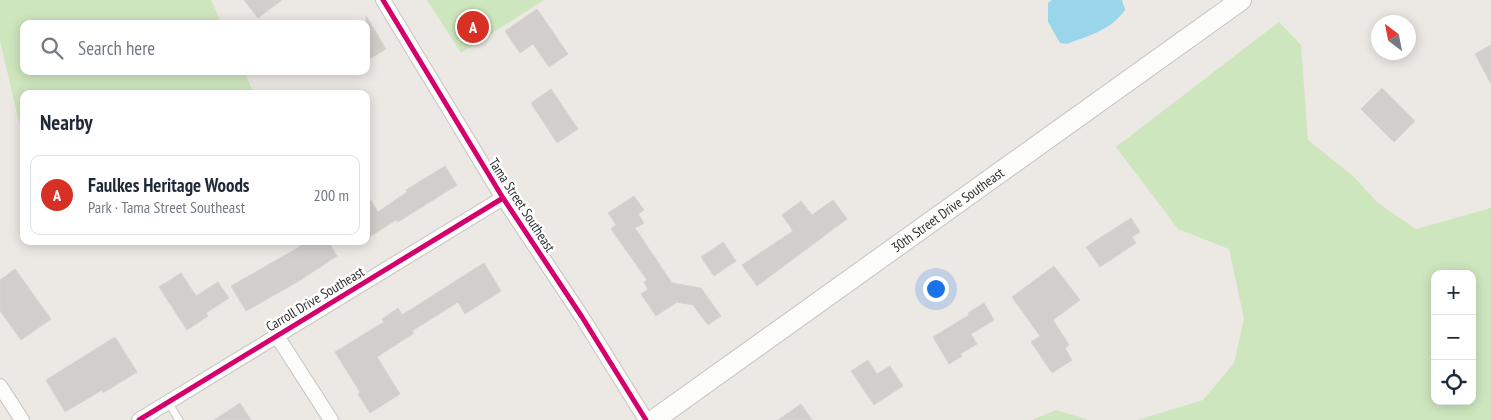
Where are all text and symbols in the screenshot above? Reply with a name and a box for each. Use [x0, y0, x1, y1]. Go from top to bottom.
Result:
pin: A [457, 8, 489, 46]
north arrow [1371, 15, 1416, 60]
search box [20, 20, 370, 75]
icon: search [38, 34, 66, 62]
text: Search here [78, 36, 155, 60]
text: Nearby [40, 109, 93, 136]
street label: Tama Street Southeast [485, 155, 559, 255]
street label: 30th Street Drive Southeast [888, 163, 1008, 256]
text: Faulkes Heritage Woods [88, 173, 250, 197]
text: A [53, 185, 61, 205]
text: 200 m [314, 185, 349, 205]
text: Park · Tama Street Southeast [88, 197, 245, 217]
street label: Carroll Drive Southeast [263, 262, 368, 335]
map controls [1431, 270, 1476, 405]
button: + [1431, 270, 1476, 315]
your location [923, 276, 949, 302]
button: − [1431, 315, 1476, 360]
button: locate [1431, 360, 1476, 405]

